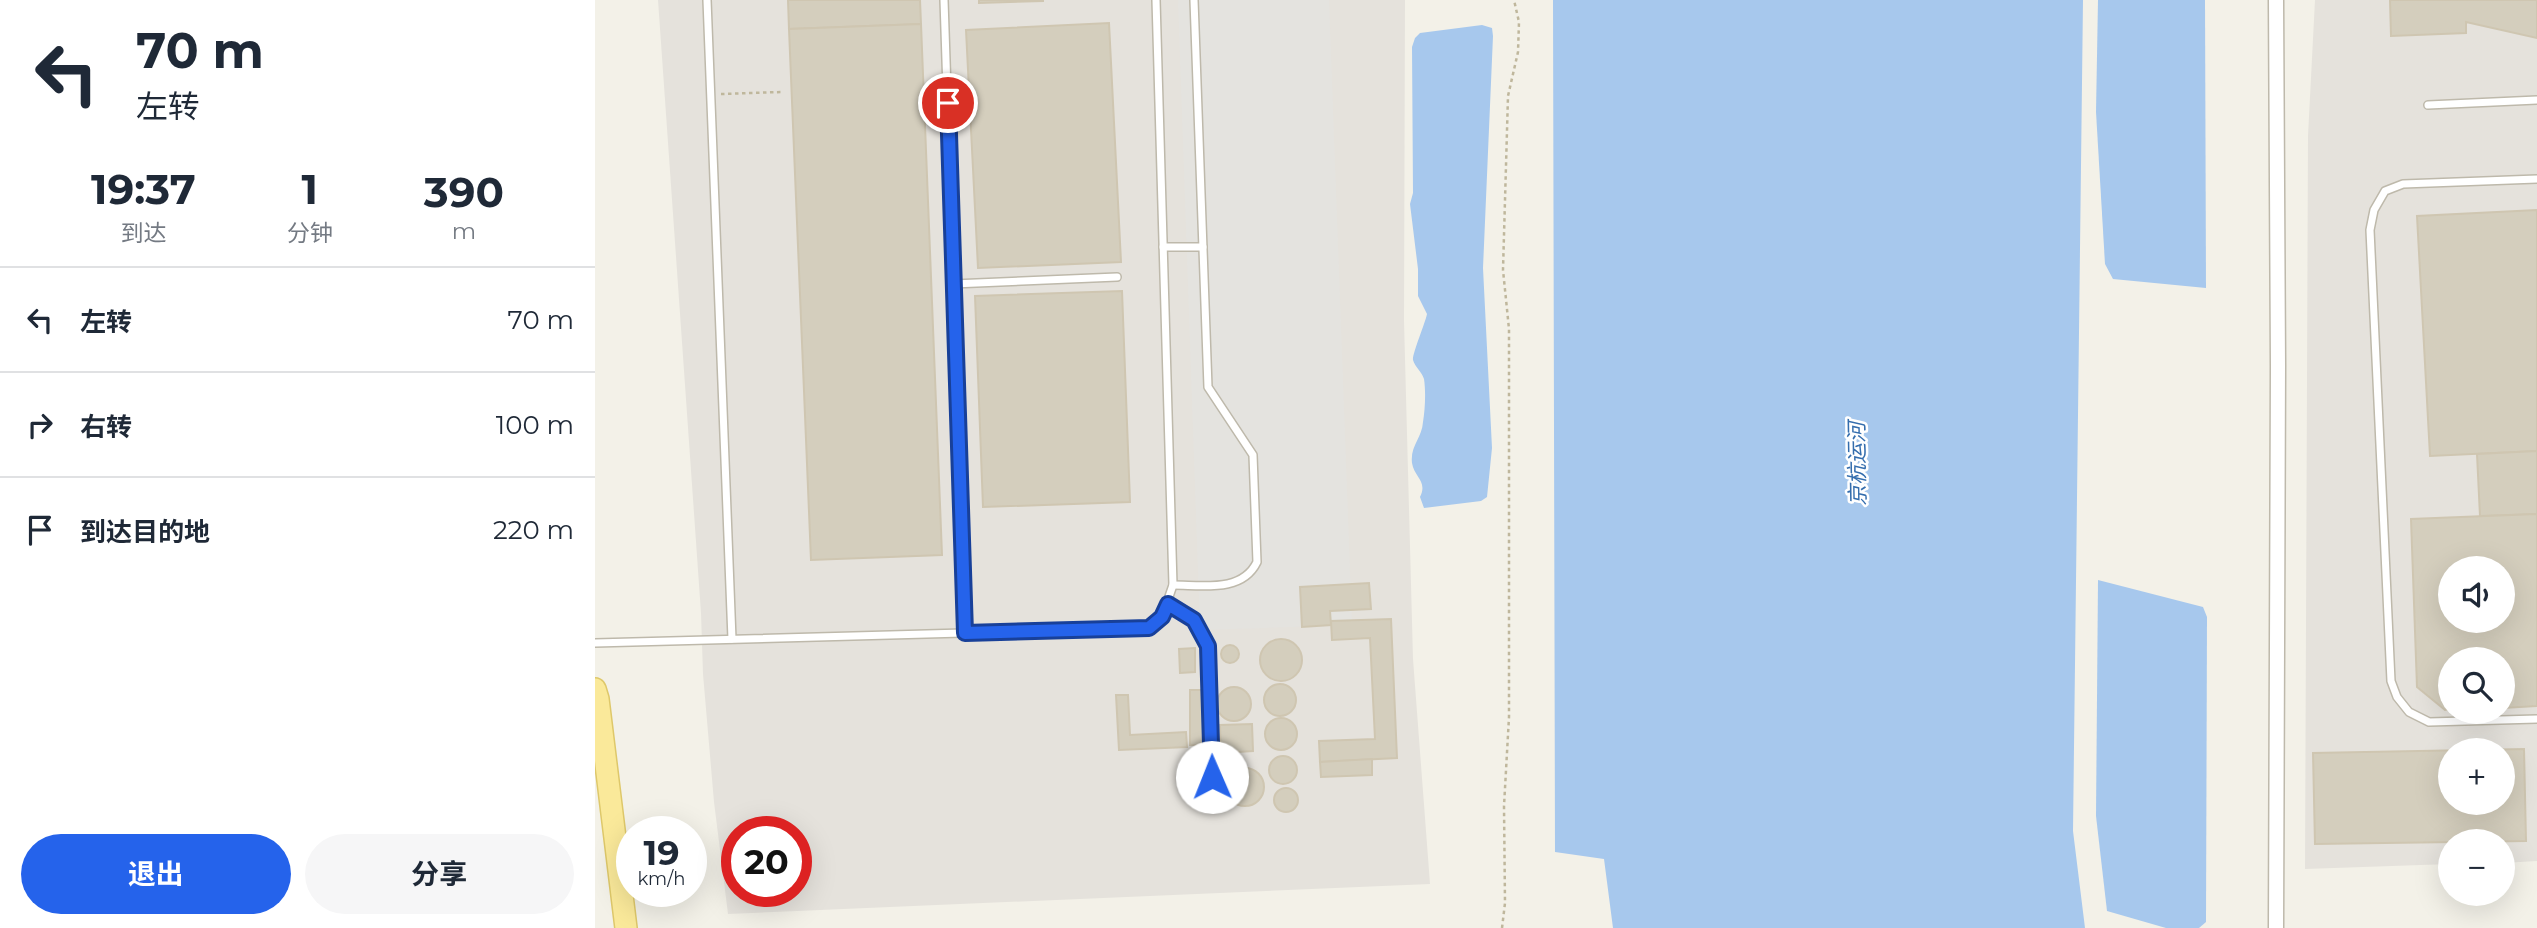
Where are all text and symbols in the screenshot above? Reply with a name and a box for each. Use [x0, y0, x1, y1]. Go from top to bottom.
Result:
text: 70 m [136, 21, 264, 80]
icon: left [21, 28, 112, 119]
pin [918, 73, 978, 133]
icon: arrive [929, 84, 967, 122]
text: 左转 [136, 87, 200, 126]
text: 19:37 [91, 163, 196, 215]
text: 1 [302, 163, 318, 215]
text: 390 [424, 166, 504, 218]
text: m [452, 217, 476, 245]
text: 到达 [120, 219, 166, 247]
text: 分钟 [287, 219, 333, 247]
icon: left [21, 301, 59, 339]
text: 70 m [508, 304, 574, 336]
text: 左转 [80, 306, 132, 338]
icon: right [21, 406, 59, 444]
text: 100 m [496, 409, 574, 441]
text: 右转 [80, 411, 132, 443]
water label: 京杭运河 [1844, 418, 1870, 506]
icon: arrive [21, 511, 59, 549]
text: 220 m [493, 514, 574, 546]
text: 到达目的地 [80, 516, 210, 548]
map controls [2438, 556, 2515, 906]
button: sound [2438, 556, 2515, 633]
button: search [2438, 647, 2515, 724]
button: + [2438, 738, 2515, 815]
position arrow [1175, 740, 1249, 814]
speed limit sign: 20 [721, 816, 812, 907]
button: − [2438, 829, 2515, 906]
text: 19 [643, 831, 680, 874]
button: 退出 [21, 834, 291, 914]
button: 分享 [305, 834, 574, 914]
text: km/h [637, 868, 686, 890]

